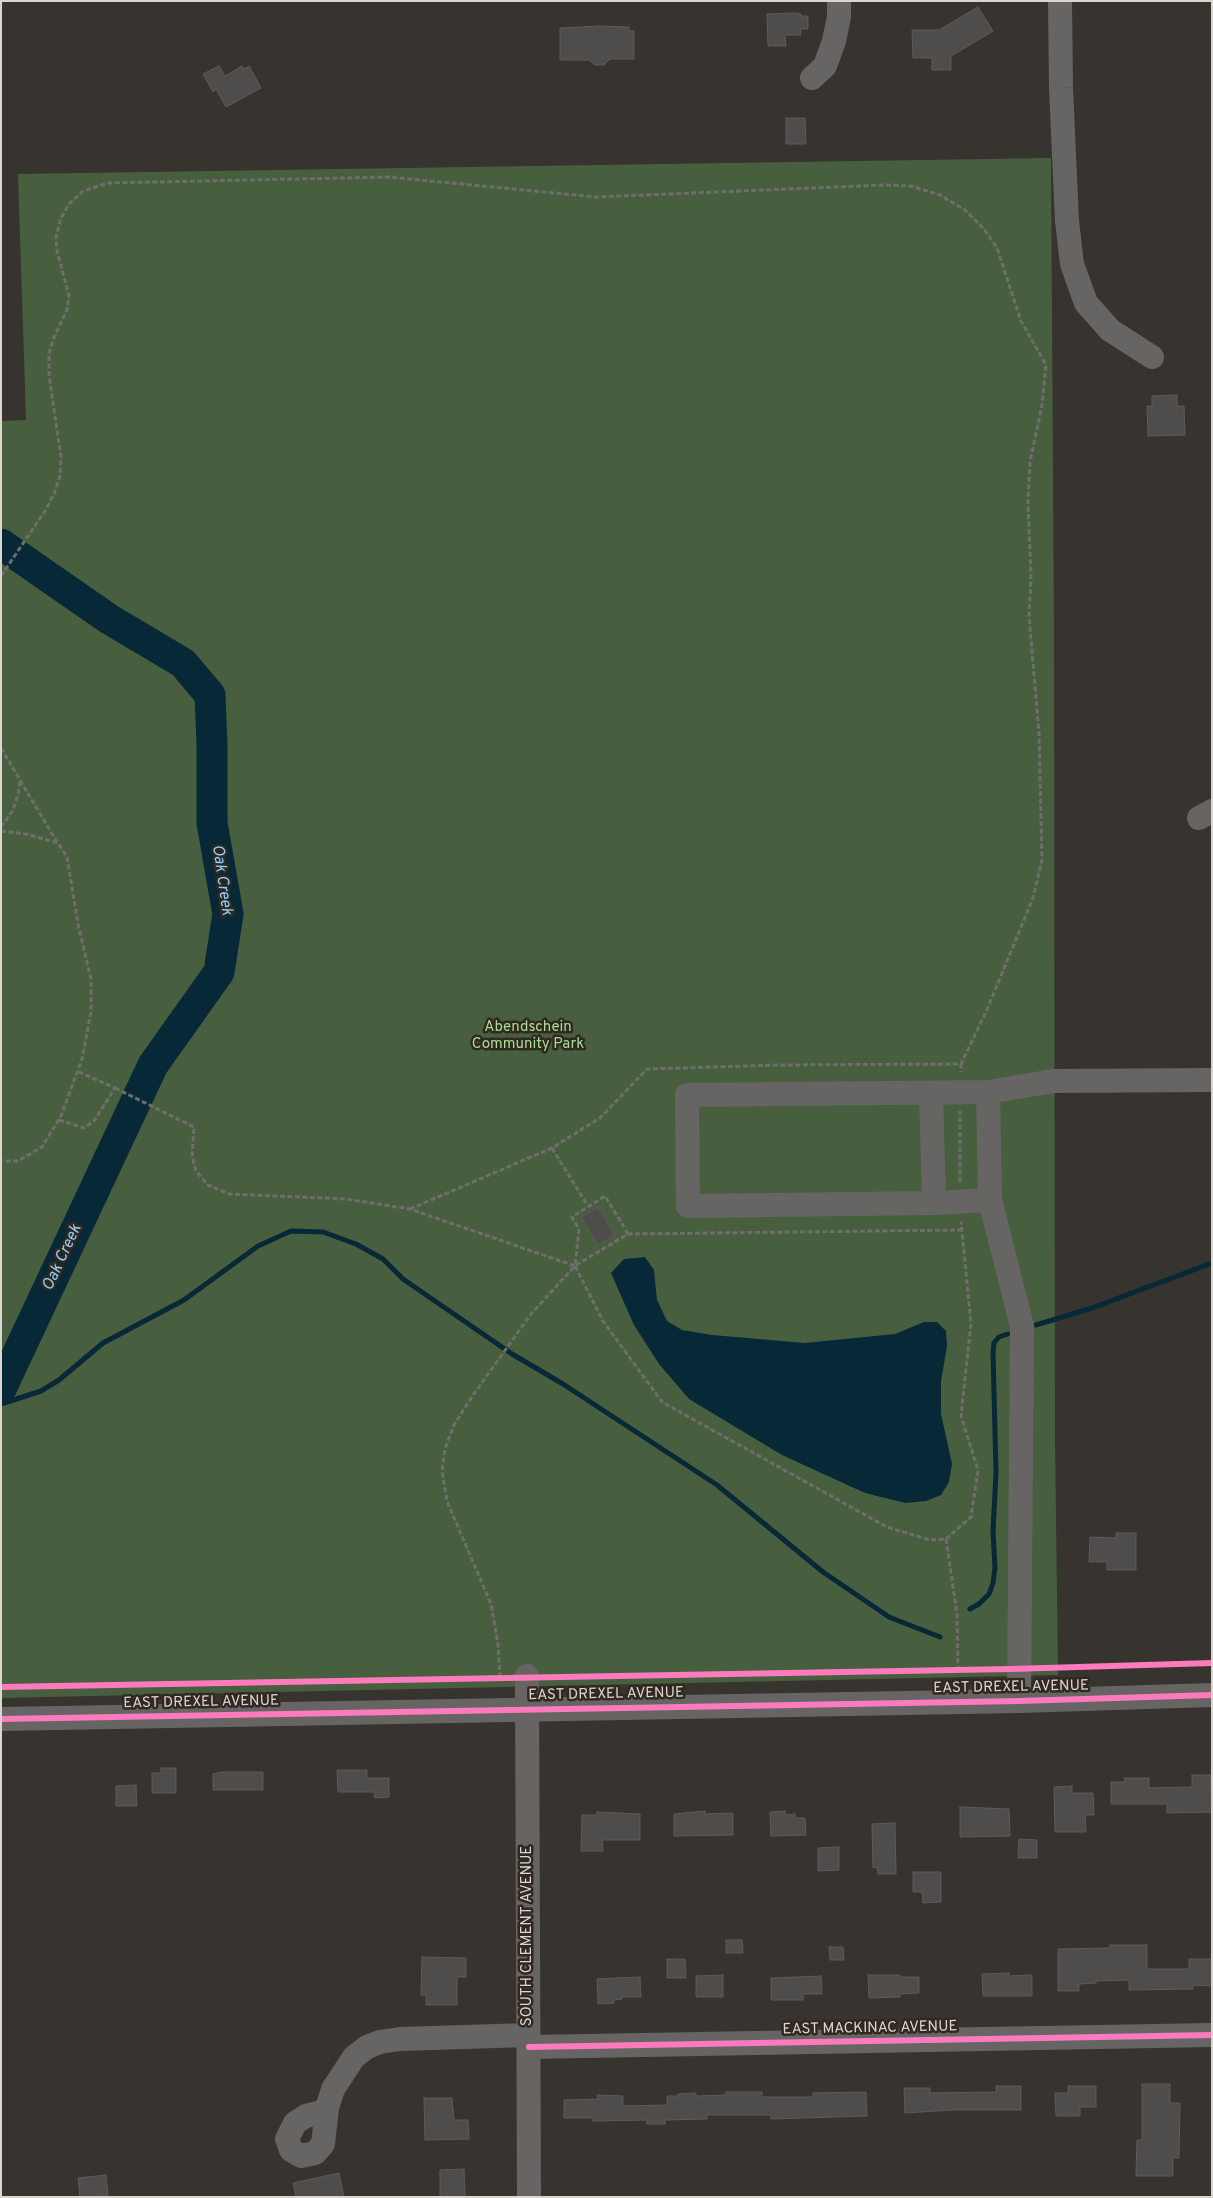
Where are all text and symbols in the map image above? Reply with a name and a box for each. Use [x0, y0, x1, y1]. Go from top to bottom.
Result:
water label: Oak Creek [207, 843, 235, 917]
park label: Abendschein Community Park [472, 1019, 584, 1054]
water label: Oak Creek [39, 1222, 87, 1294]
street label: EAST DREXEL AVENUE [933, 1678, 1089, 1698]
street label: EAST DREXEL AVENUE [528, 1685, 684, 1705]
street label: EAST DREXEL AVENUE [123, 1693, 279, 1713]
street label: SOUTH CLEMENT AVENUE [519, 1846, 537, 2026]
street label: EAST MACKINAC AVENUE [782, 2018, 958, 2040]

